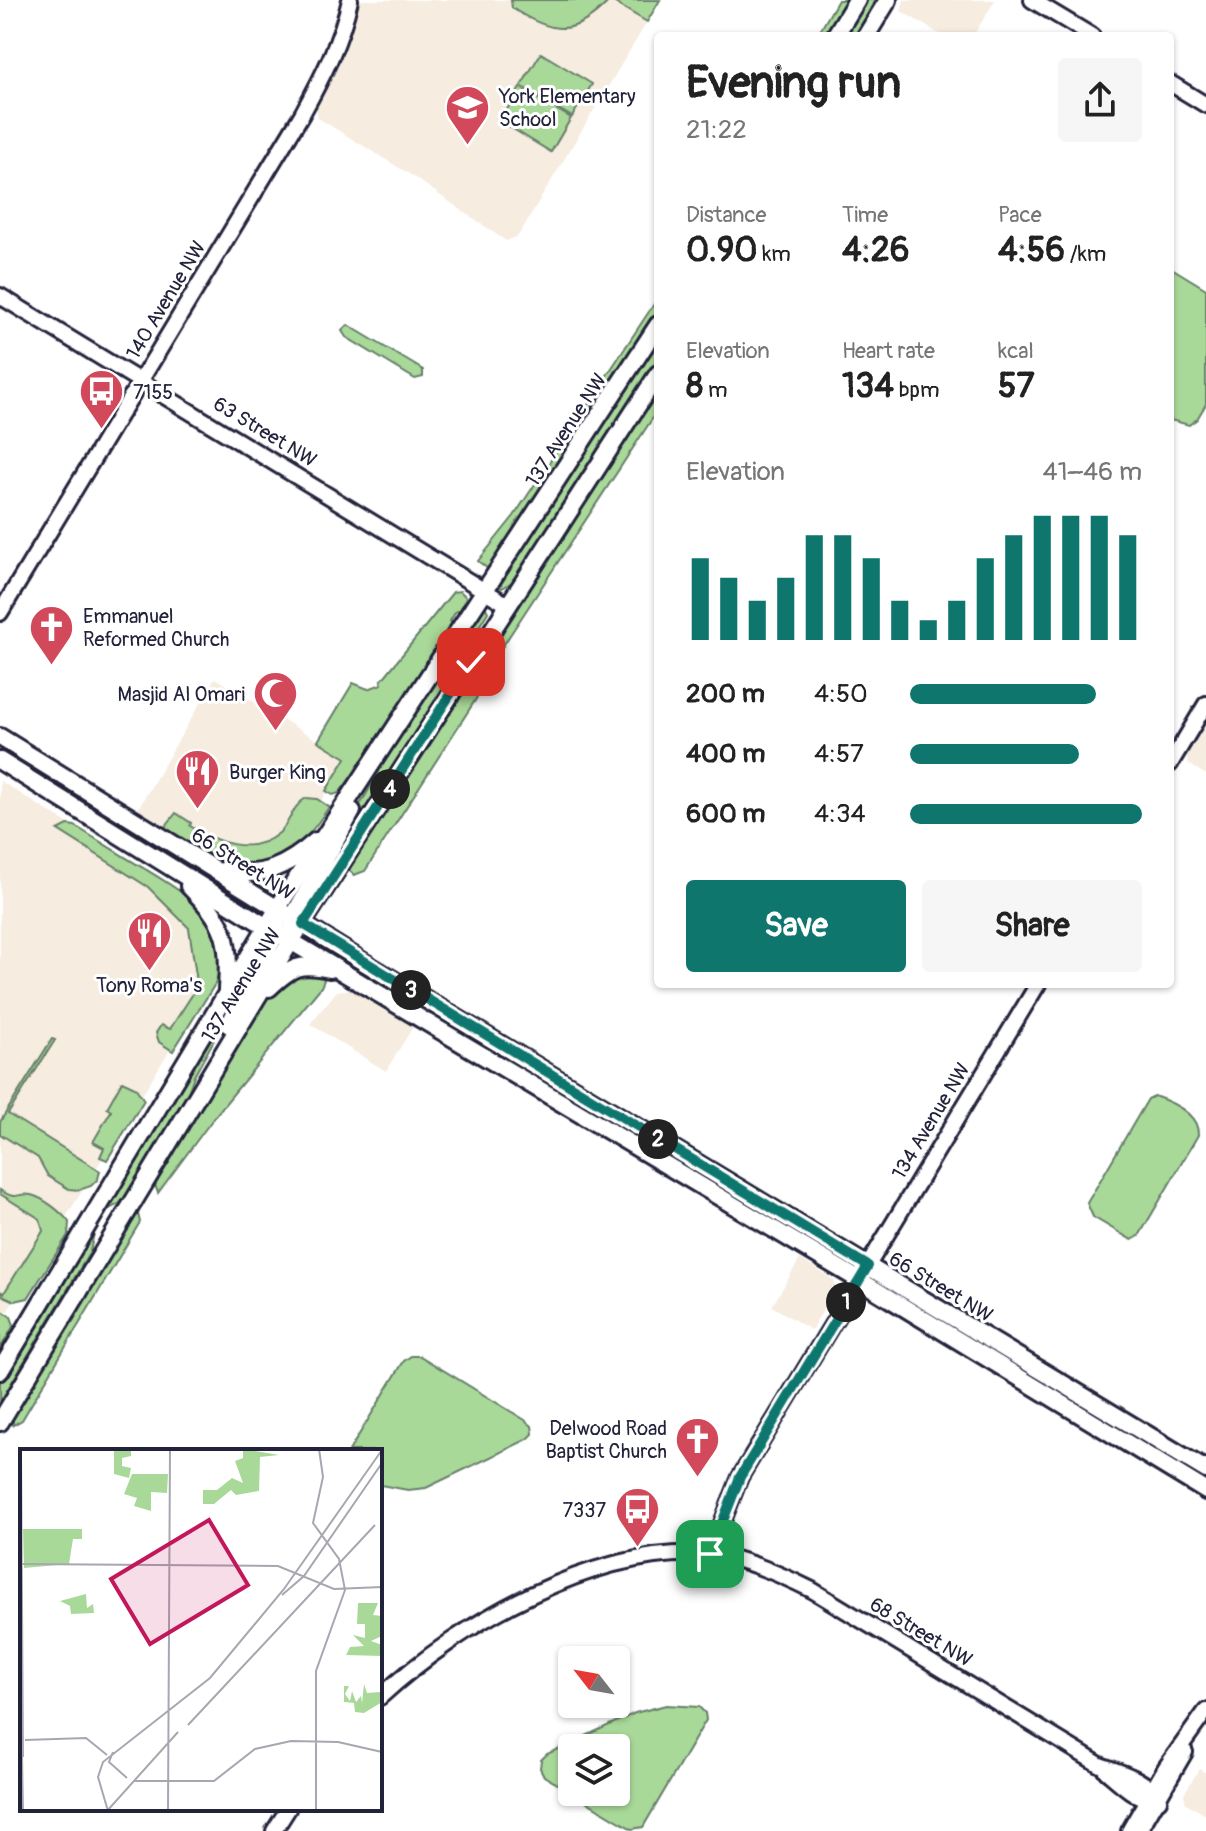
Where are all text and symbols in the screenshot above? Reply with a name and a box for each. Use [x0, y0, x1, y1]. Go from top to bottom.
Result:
text: Evening run [686, 56, 901, 111]
button: share [1058, 58, 1142, 142]
school or university icon: York Elementary School [444, 83, 492, 146]
place label: York Elementary School [498, 84, 636, 132]
text: 21:22 [686, 114, 747, 146]
text: Distance [686, 201, 766, 229]
text: Time [842, 201, 888, 229]
text: Pace [998, 201, 1042, 229]
text: 0.90 [686, 229, 757, 272]
text: 4:26 [842, 229, 910, 272]
text: 4:56 [998, 229, 1065, 272]
street label: 140 Avenue NW [121, 236, 211, 364]
text: km [757, 240, 791, 268]
text: /km [1065, 240, 1106, 268]
text: Elevation [686, 337, 770, 365]
text: Heart rate [842, 337, 935, 365]
text: kcal [998, 337, 1034, 365]
text: 8 [686, 365, 703, 408]
text: 134 [842, 365, 894, 408]
text: 57 [998, 365, 1034, 408]
bus stop icon: 7155 [78, 368, 126, 431]
street label: 137 Avenue NW [520, 369, 612, 491]
text: m [703, 376, 727, 404]
text: bpm [894, 376, 940, 404]
place label: 7155 [133, 380, 173, 405]
street label: 63 Street NW [209, 391, 321, 473]
text: Elevation [686, 456, 785, 488]
text: 41–46 m [1042, 456, 1142, 488]
church icon: Emmanuel Reformed Church [28, 603, 76, 666]
place label: Emmanuel Reformed Church [83, 604, 229, 652]
pin [437, 628, 505, 696]
icon: check [449, 640, 493, 684]
mosque icon: Masjid Al Omari [252, 670, 300, 733]
text: 200 m [686, 678, 765, 710]
text: 4:50 [814, 678, 868, 710]
place label: Masjid Al Omari [118, 682, 245, 707]
text: 400 m [686, 738, 765, 770]
text: 4:57 [814, 738, 864, 770]
restaurant icon: Burger King [174, 748, 222, 811]
place label: Burger King [229, 760, 326, 785]
pin: 4 [370, 769, 410, 809]
text: 4 [384, 775, 396, 803]
text: 600 m [686, 798, 765, 830]
text: 4:34 [814, 798, 866, 830]
street label: 66 Street NW [187, 822, 299, 906]
button: Save [686, 880, 906, 972]
button: Share [922, 880, 1142, 972]
restaurant icon: Tony Roma's [125, 909, 173, 972]
street label: 137 Avenue NW [196, 923, 286, 1047]
pin: 3 [391, 970, 431, 1010]
place label: Tony Roma's [96, 973, 202, 998]
text: 3 [405, 976, 417, 1004]
street label: 134 Avenue NW [886, 1058, 976, 1184]
pin: 2 [638, 1119, 678, 1159]
text: 2 [652, 1125, 664, 1153]
street label: 66 Street NW [884, 1246, 998, 1328]
pin: 1 [826, 1282, 866, 1322]
text: 1 [842, 1288, 850, 1316]
place label: Delwood Road Baptist Church [546, 1416, 667, 1464]
church icon: Delwood Road Baptist Church [674, 1416, 722, 1479]
inset map [20, 1449, 382, 1811]
bus stop icon: 7337 [613, 1486, 661, 1549]
place label: 7337 [563, 1498, 606, 1523]
pin [676, 1520, 744, 1588]
icon: arrive [688, 1532, 732, 1576]
street label: 68 Street NW [865, 1592, 977, 1672]
north arrow [558, 1646, 630, 1718]
map controls [558, 1646, 630, 1806]
button: layers [558, 1734, 630, 1806]

